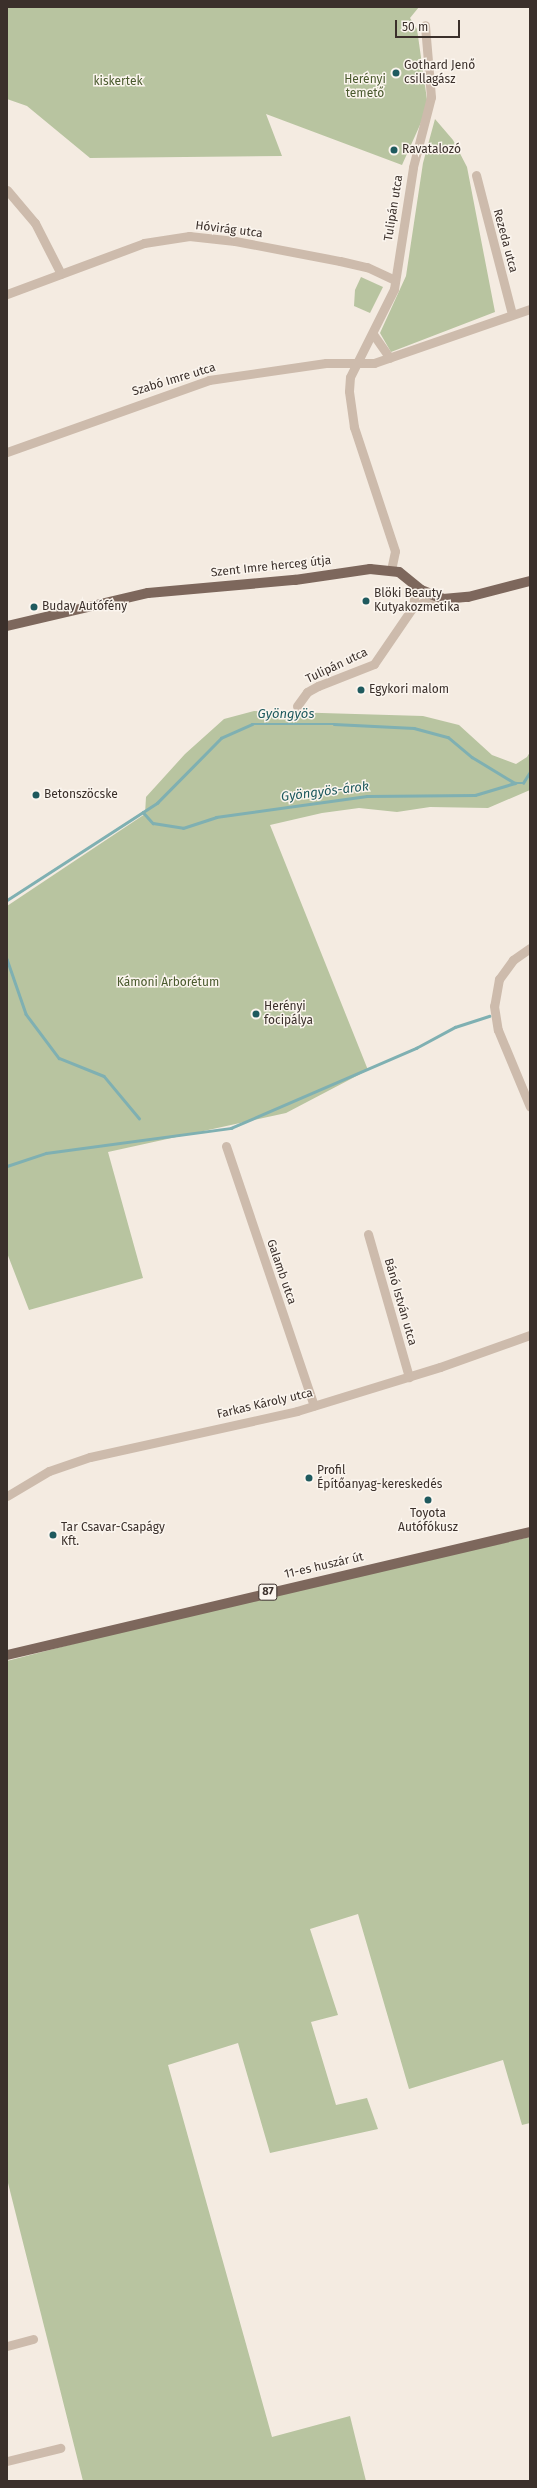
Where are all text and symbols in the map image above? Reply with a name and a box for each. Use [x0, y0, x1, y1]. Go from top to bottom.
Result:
scale bar [397, 12, 462, 38]
text: 50 m [402, 20, 428, 34]
place label: Gothard Jenő csillagász [404, 59, 475, 87]
marker: Gothard Jenő csillagász [391, 68, 401, 78]
park label: Herényi temető [344, 73, 386, 101]
park label: kiskertek [93, 75, 143, 89]
place label: Ravatalozó [402, 143, 461, 157]
marker: Ravatalozó [389, 145, 399, 155]
street label: Tulipán utca [382, 174, 406, 242]
street label: Rezeda utca [490, 208, 520, 274]
street label: Hóvirág utca [195, 219, 263, 241]
street label: Szabó Imre utca [131, 360, 217, 400]
street label: Szent Imre herceg útja [210, 554, 332, 580]
place label: Blöki Beauty Kutyakozmetika [374, 587, 460, 615]
marker: Blöki Beauty Kutyakozmetika [361, 596, 371, 606]
place label: Buday Autófény [42, 600, 127, 614]
marker: Buday Autófény [29, 602, 39, 612]
street label: Tulipán utca [304, 645, 370, 687]
place label: Egykori malom [369, 683, 449, 697]
marker: Egykori malom [356, 685, 366, 695]
water label: Gyöngyös [258, 706, 314, 722]
water label: Gyöngyös-árok [280, 779, 370, 805]
place label: Betonszöcske [44, 788, 118, 802]
marker: Betonszöcske [31, 790, 41, 800]
park label: Kámoni Arborétum [117, 976, 219, 990]
place label: Herényi focipálya [264, 1000, 313, 1028]
marker: Herényi focipálya [251, 1009, 261, 1019]
street label: Galamb utca [263, 1238, 299, 1306]
street label: Bánó István utca [381, 1257, 419, 1347]
street label: Farkas Károly utca [216, 1386, 314, 1422]
place label: Profil Építőanyag-kereskedés [317, 1464, 442, 1492]
marker: Profil Építőanyag-kereskedés [304, 1473, 314, 1483]
marker: Toyota Autófókusz [423, 1495, 433, 1505]
place label: Toyota Autófókusz [398, 1507, 458, 1535]
place label: Tar Csavar-Csapágy Kft. [61, 1521, 165, 1549]
marker: Tar Csavar-Csapágy Kft. [48, 1530, 58, 1540]
street label: 11-es huszár út [283, 1550, 365, 1582]
road number: 87 [258, 1583, 278, 1601]

